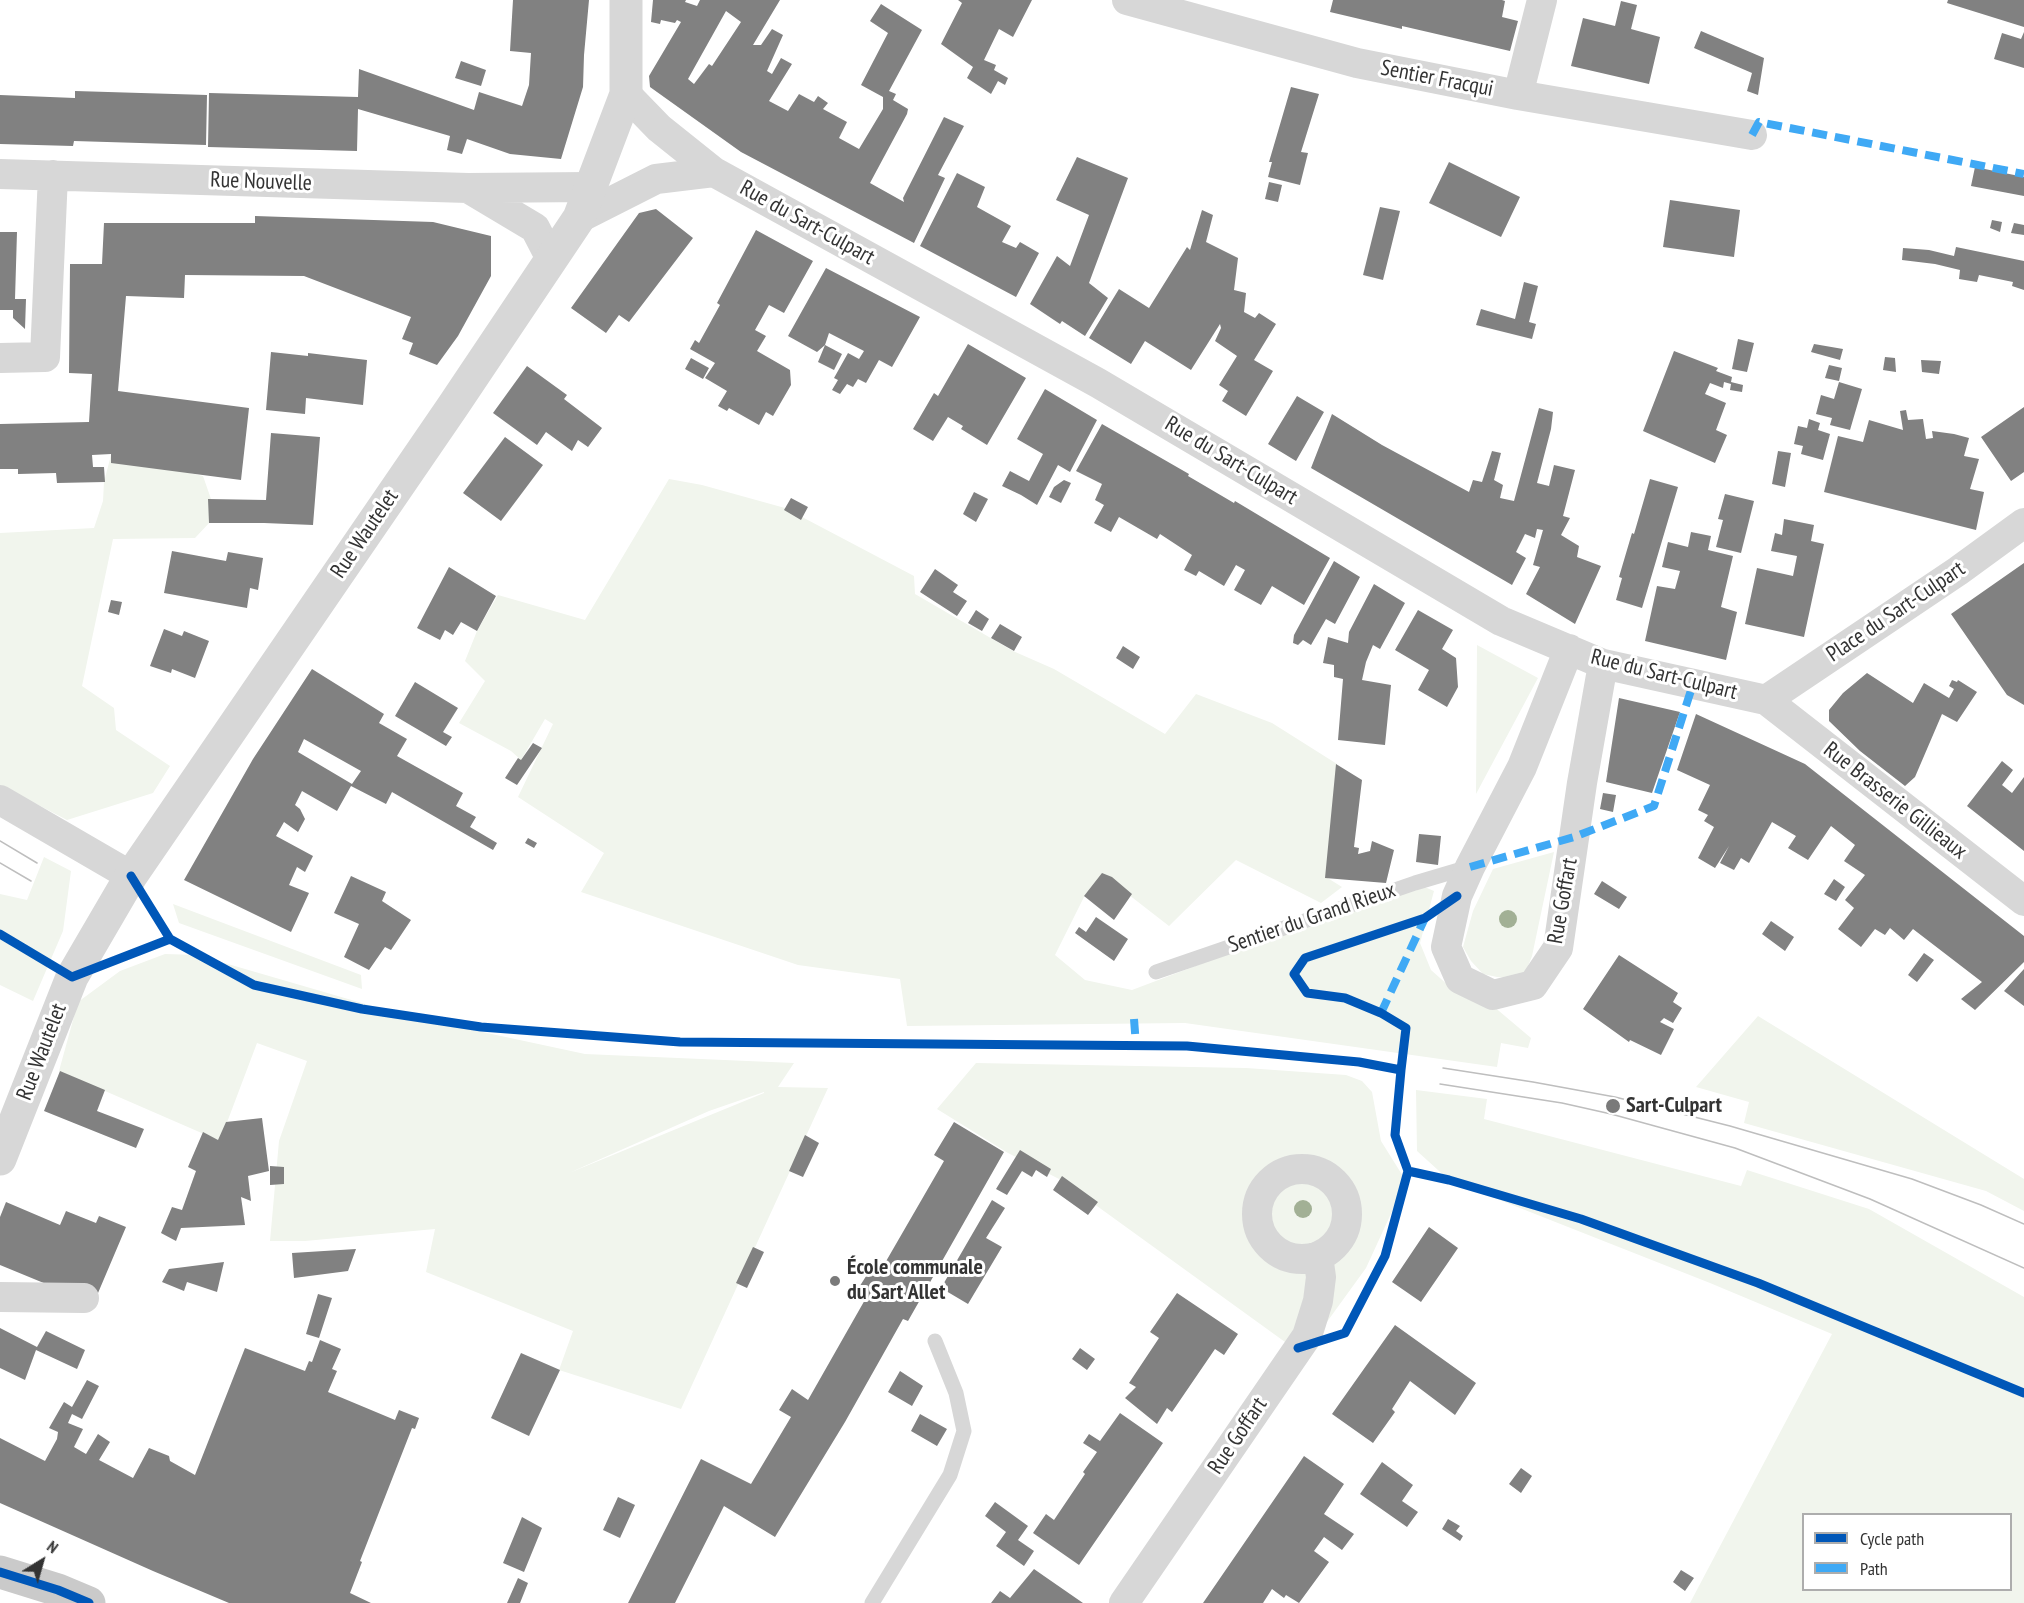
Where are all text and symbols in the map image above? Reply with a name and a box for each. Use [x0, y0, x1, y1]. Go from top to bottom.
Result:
street label: Sentier Fracqui [1379, 55, 1495, 103]
street label: Rue Nouvelle [210, 167, 312, 197]
street label: Rue du Sart-Culpart [735, 175, 879, 271]
street label: Rue du Sart-Culpart [1160, 411, 1302, 511]
street label: Rue Wautelet [326, 485, 404, 583]
street label: Place du Sart-Culpart [1822, 556, 1970, 668]
street label: Rue du Sart-Culpart [1588, 644, 1740, 706]
street label: Rue Brasserie Gillieaux [1818, 737, 1972, 865]
street label: Rue Goffart [1542, 856, 1584, 946]
street label: Sentier du Grand Rieux [1225, 877, 1399, 959]
street label: Rue Wautelet [11, 1000, 73, 1104]
place label: Sart-Culpart [1626, 1093, 1722, 1119]
marker: Sart-Culpart [1604, 1097, 1622, 1115]
place label: École communale du Sart Allet [847, 1255, 983, 1306]
marker: École communale du Sart Allet [828, 1274, 842, 1288]
street label: Rue Goffart [1203, 1393, 1273, 1479]
legend [1802, 1513, 2012, 1591]
text: Cycle path [1860, 1527, 1924, 1550]
north arrow [12, 1531, 72, 1591]
text: N [43, 1536, 62, 1557]
text: Path [1860, 1557, 1888, 1580]

